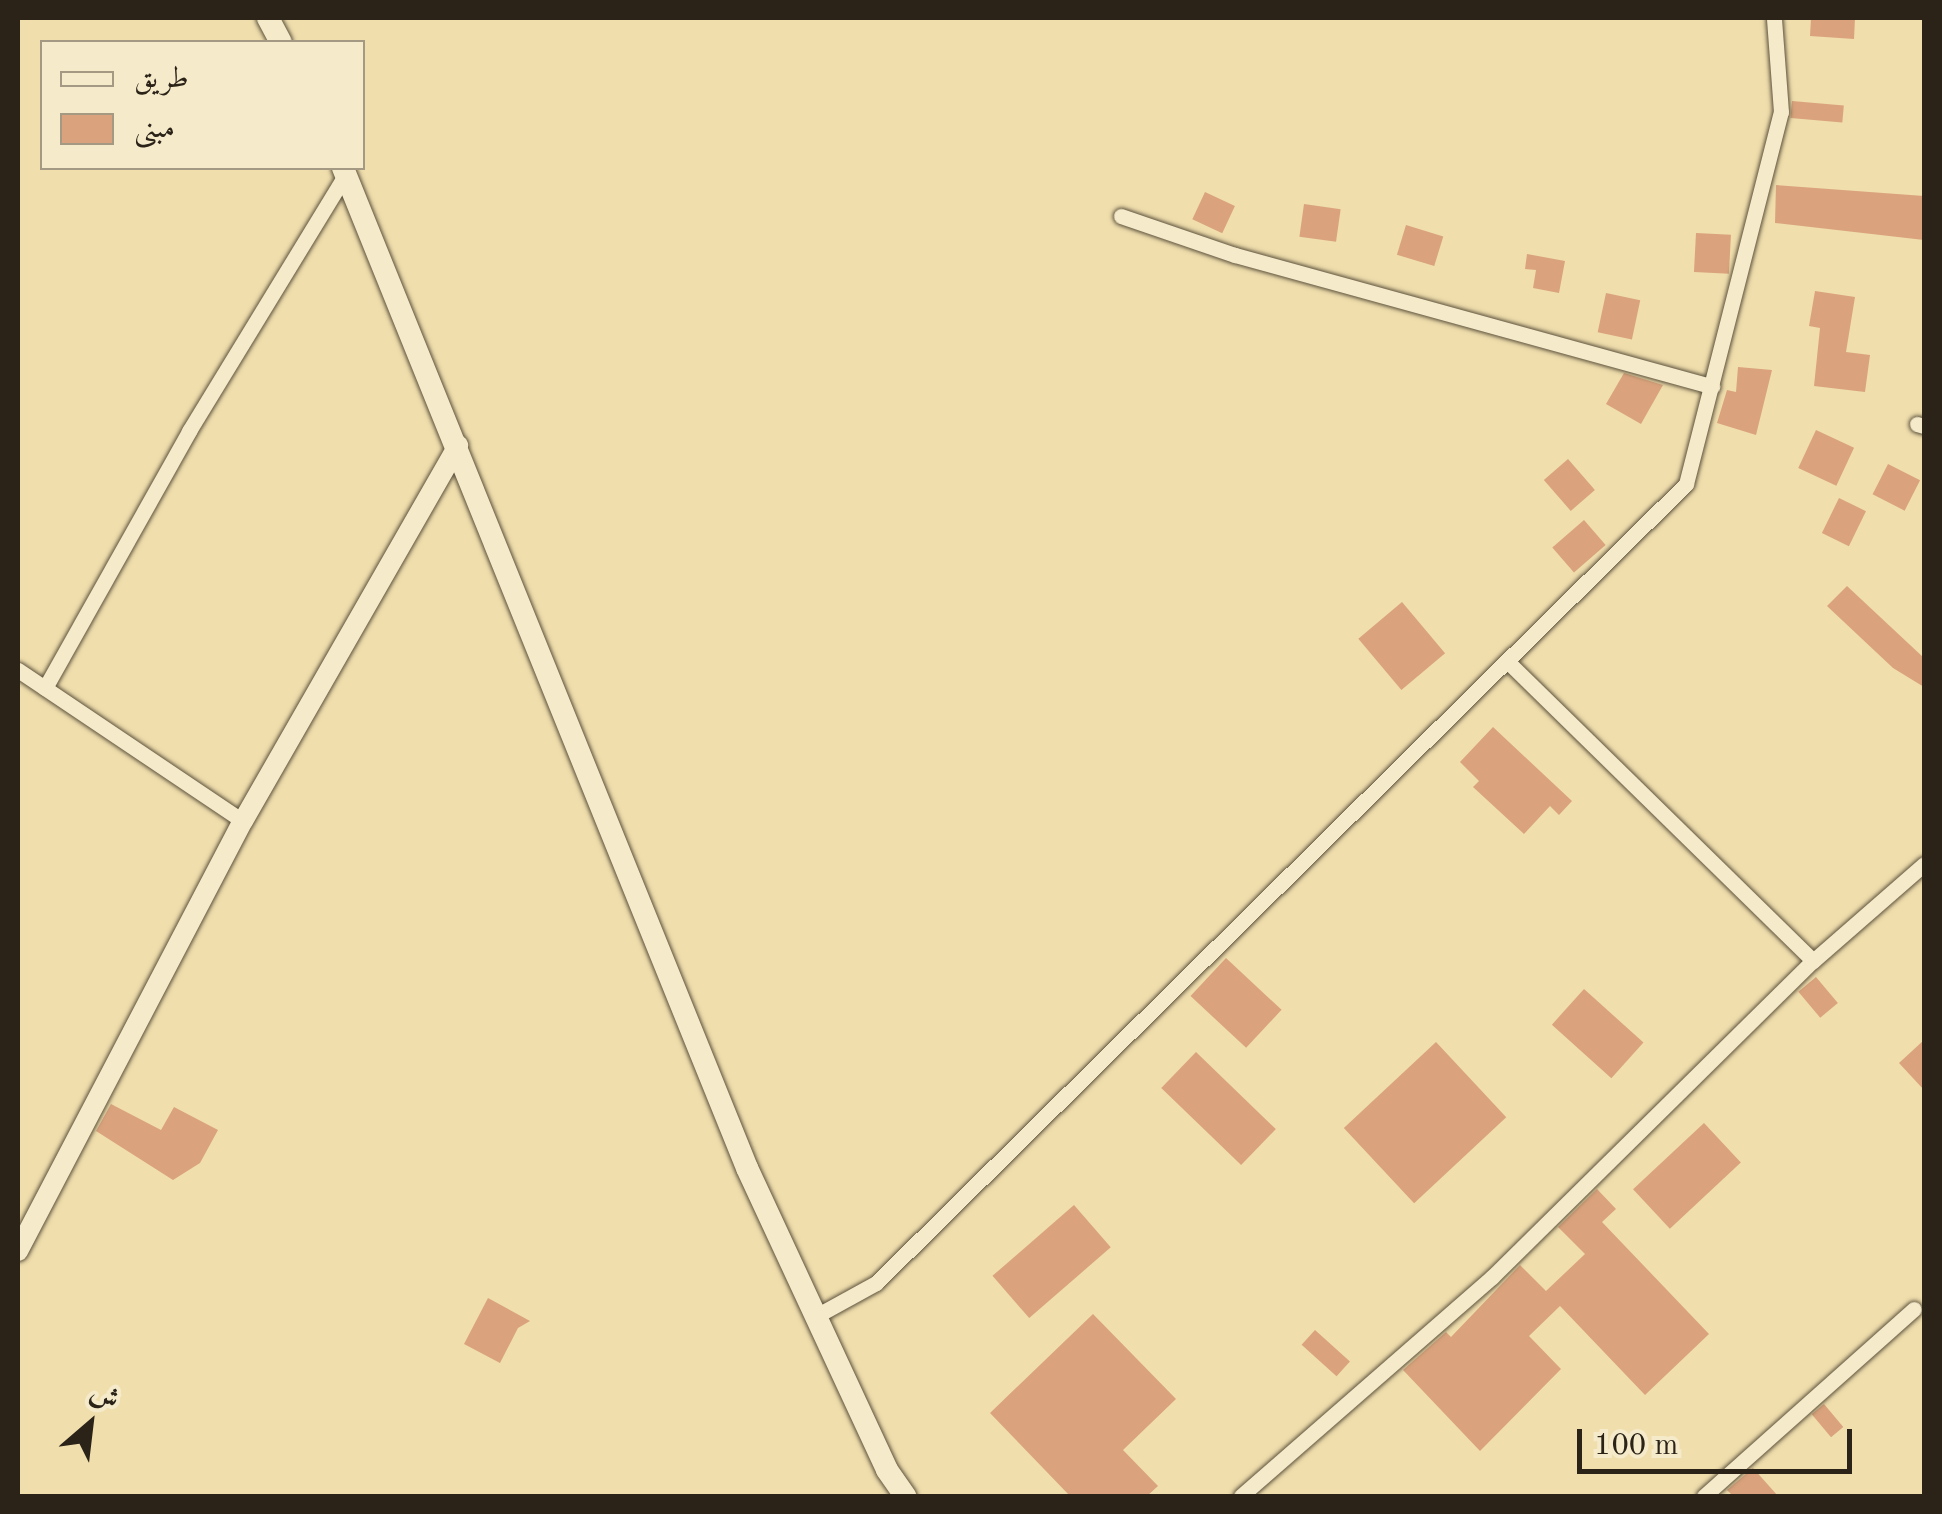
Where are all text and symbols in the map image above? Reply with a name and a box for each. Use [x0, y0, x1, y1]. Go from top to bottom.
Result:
legend [40, 40, 365, 170]
text: طريق [134, 64, 189, 94]
text: مبنى [134, 114, 175, 144]
north arrow [40, 1374, 140, 1474]
text: ش [85, 1379, 123, 1416]
scale bar [1582, 1409, 1857, 1471]
text: 100 m [1594, 1431, 1678, 1461]

